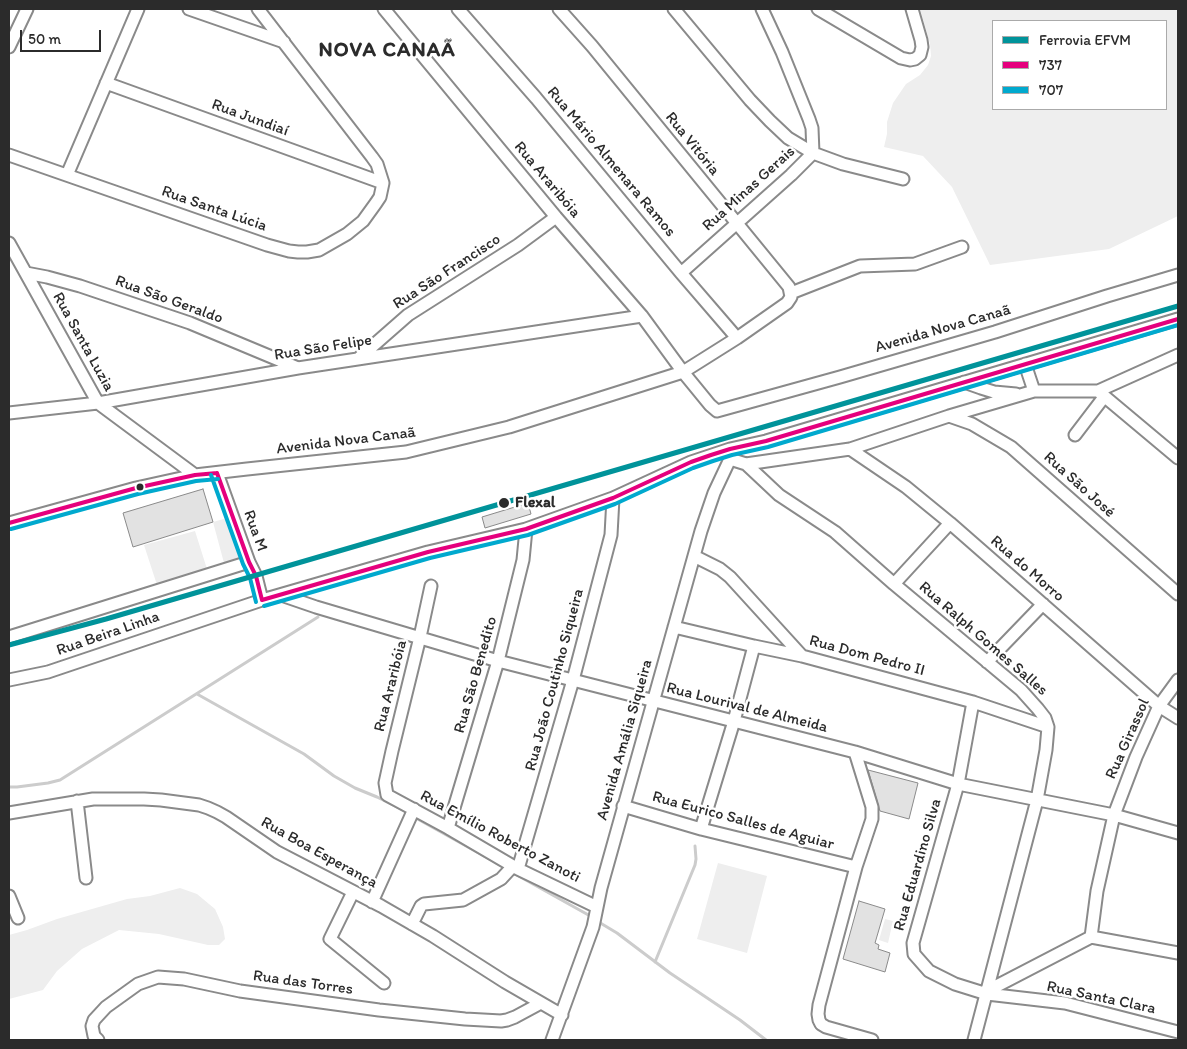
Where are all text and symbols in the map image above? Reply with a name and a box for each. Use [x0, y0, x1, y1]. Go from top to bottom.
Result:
scale bar [22, 20, 104, 52]
legend [992, 20, 1167, 110]
text: 50 m [28, 30, 61, 48]
text: Ferrovia EFVM [1039, 31, 1131, 49]
district label: NOVA CANAÃ [317, 38, 457, 64]
text: 737 [1039, 56, 1062, 74]
text: 707 [1039, 81, 1063, 99]
street label: Rua Mário Almenara Ramos [542, 83, 680, 241]
street label: Rua Jundiaí [209, 95, 291, 141]
street label: Rua Vitória [661, 108, 723, 180]
street label: Rua Araribóia [509, 138, 585, 222]
street label: Rua Minas Gerais [699, 142, 799, 236]
street label: Rua Santa Lúcia [159, 182, 269, 236]
street label: Rua São Francisco [390, 230, 504, 314]
street label: Rua São Geraldo [112, 272, 226, 328]
street label: Rua Santa Luzia [48, 289, 118, 395]
street label: Avenida Nova Canaã [873, 300, 1013, 358]
street label: Rua São Felipe [273, 331, 373, 365]
street label: Avenida Nova Canaã [275, 423, 417, 459]
street label: Rua São José [1039, 448, 1119, 522]
unlabelled marker [135, 482, 145, 492]
place label: Flexal [515, 493, 555, 513]
marker: Flexal [497, 496, 511, 510]
street label: Rua M [239, 508, 271, 554]
street label: Rua do Morro [986, 532, 1068, 606]
street label: Rua Ralph Gomes Salles [915, 578, 1051, 700]
street label: Rua João Coutinho Siqueira [521, 587, 589, 773]
street label: Rua Beira Linha [54, 607, 162, 661]
street label: Rua São Benedito [450, 614, 502, 736]
street label: Rua Dom Pedro II [807, 631, 927, 681]
street label: Rua Araribóia [370, 638, 412, 734]
street label: Avenida Amália Siqueira [593, 658, 657, 822]
street label: Rua Lourival de Almeida [664, 679, 830, 737]
street label: Rua Girassol [1102, 696, 1154, 782]
street label: Rua Emílio Roberto Zanoti [417, 787, 583, 887]
street label: Rua Eurico Salles de Aguiar [650, 787, 836, 855]
street label: Rua Eduardino Silva [890, 797, 946, 933]
street label: Rua Boa Esperança [257, 813, 381, 893]
street label: Rua das Torres [252, 966, 354, 1000]
street label: Rua Santa Clara [1045, 977, 1157, 1019]

